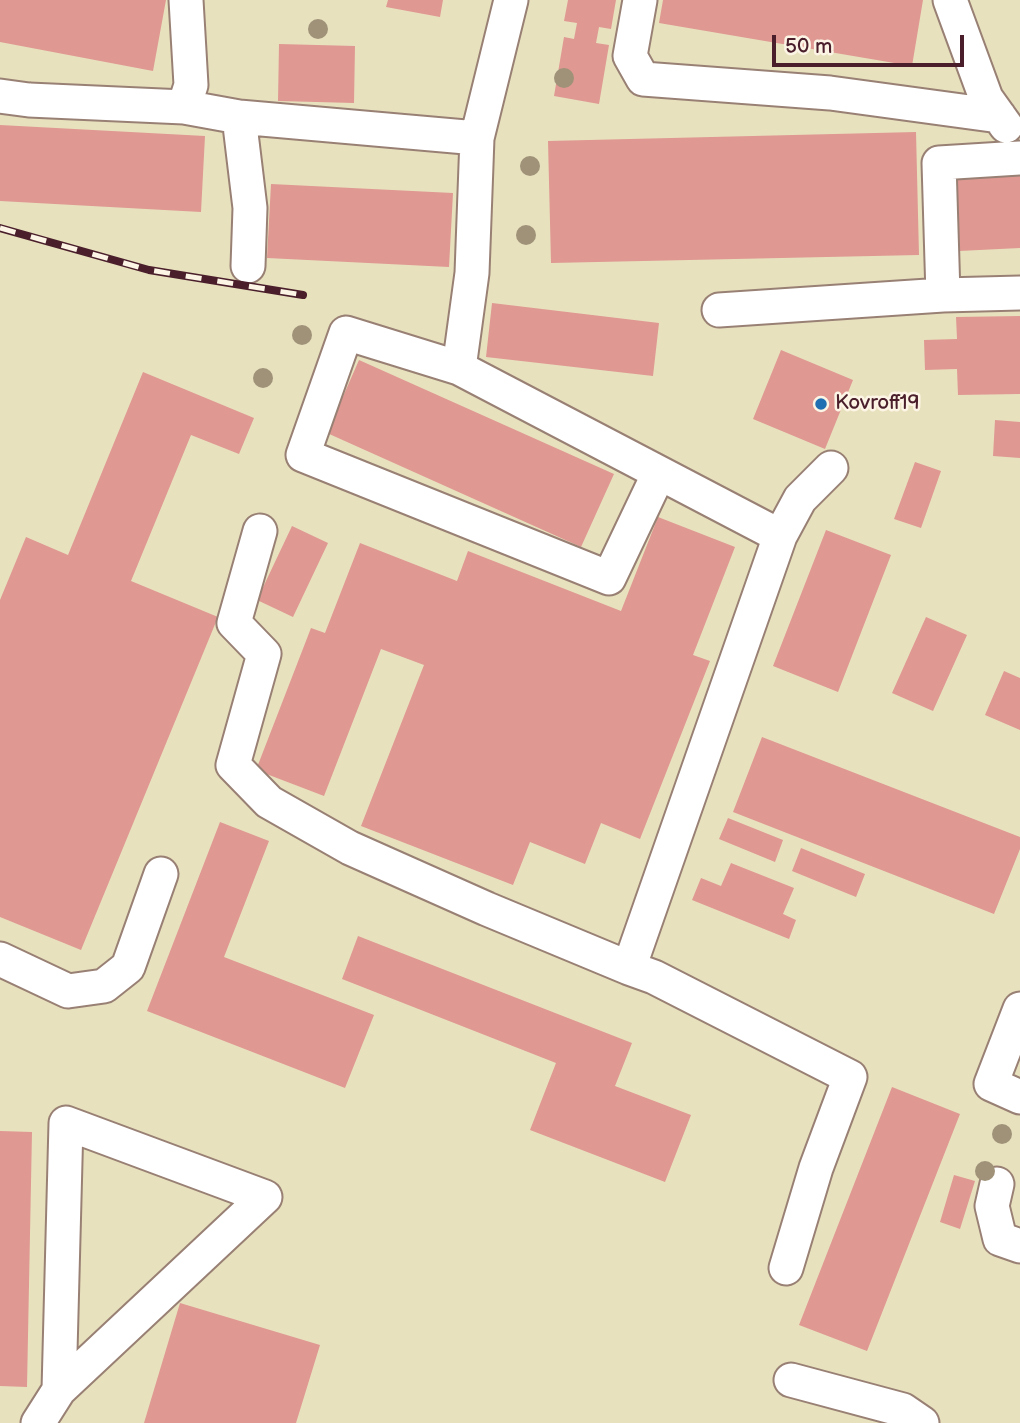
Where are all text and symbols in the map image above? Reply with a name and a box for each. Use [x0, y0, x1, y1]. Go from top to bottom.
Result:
scale bar [775, 21, 968, 65]
text: 50 m [785, 34, 832, 59]
place label: Kovroff19 [835, 391, 920, 417]
marker: Kovroff19 [813, 396, 829, 412]

